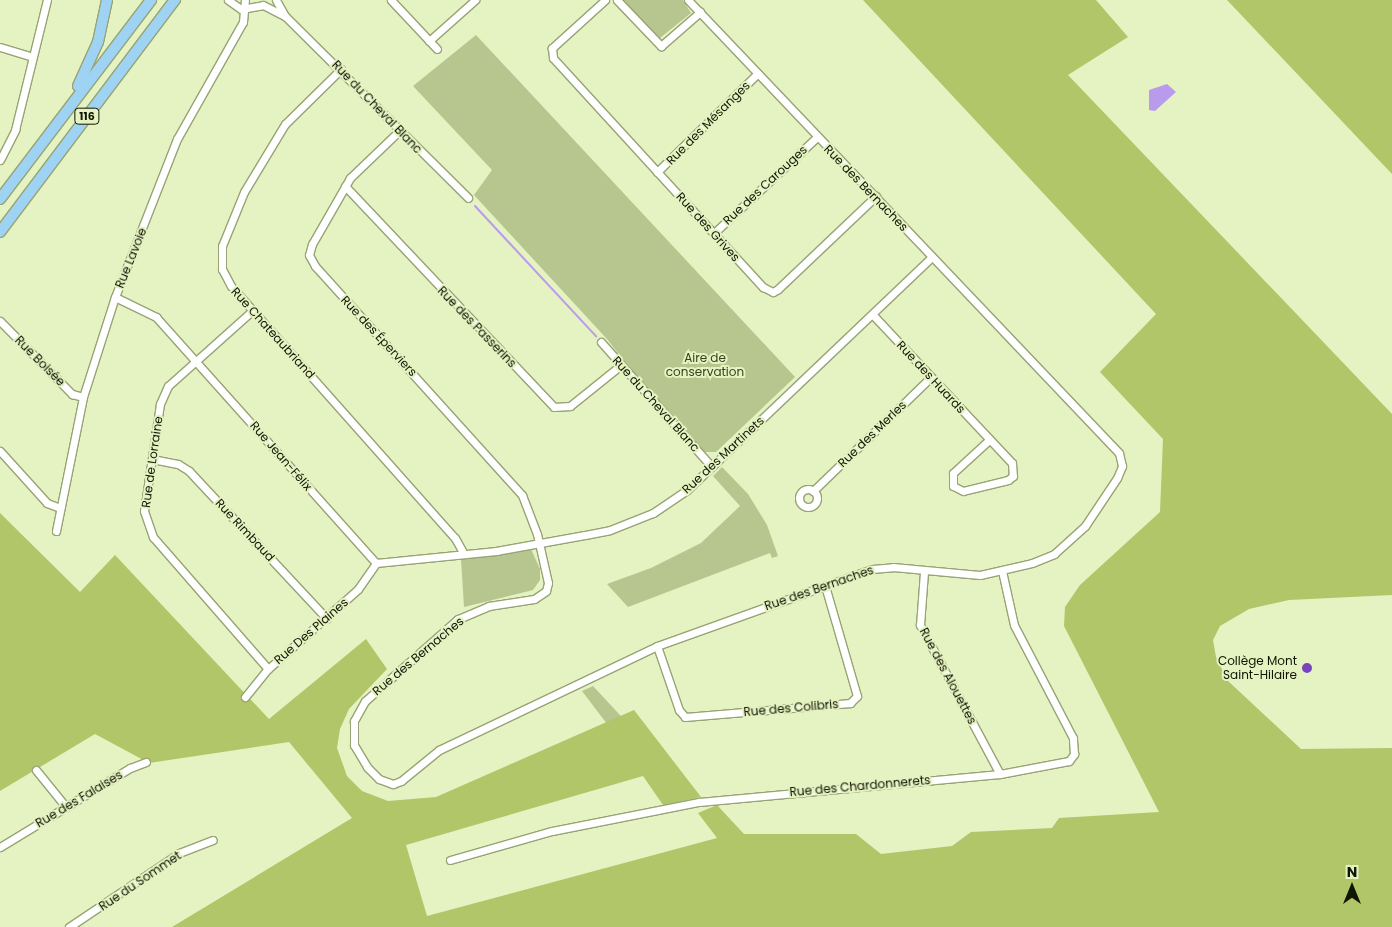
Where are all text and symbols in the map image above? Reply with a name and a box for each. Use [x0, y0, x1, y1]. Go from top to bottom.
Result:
street label: Rue du Cheval Blanc [329, 58, 425, 156]
street label: Rue des Mésanges [663, 78, 753, 168]
road number: 116 [73, 108, 101, 124]
street label: Rue des Carouges [720, 142, 810, 228]
street label: Rue des Bernaches [821, 142, 911, 234]
street label: Rue des Grives [673, 190, 743, 264]
street label: Rue Lavoie [112, 226, 150, 290]
street label: Rue des Passerins [435, 283, 519, 371]
street label: Rue Chateaubriand [228, 284, 318, 382]
street label: Rue des Éperviers [338, 293, 420, 379]
street label: Rue Boisée [12, 333, 68, 389]
street label: Rue des Huards [894, 338, 968, 416]
park label: Aire de conservation [666, 351, 744, 379]
street label: Rue du Cheval Blanc [609, 353, 703, 455]
street label: Rue des Merles [835, 398, 909, 470]
street label: Rue des Martinets [679, 413, 767, 497]
street label: Rue de Lorraine [138, 415, 166, 509]
street label: Rue Jean-Félix [247, 418, 315, 494]
street label: Rue Rimbaud [212, 496, 278, 564]
street label: Rue des Bernaches [763, 563, 875, 613]
street label: Rue Des Plaines [271, 595, 351, 667]
street label: Rue des Bernaches [370, 614, 466, 698]
street label: Rue des Alouettes [917, 625, 979, 727]
place label: Collège Mont Saint-Hilaire [1218, 654, 1297, 682]
marker: Collège Mont Saint-Hilaire [1301, 662, 1313, 674]
street label: Rue des Colibris [743, 697, 839, 719]
street label: Rue des Falaises [33, 767, 125, 831]
street label: Rue des Chardonnerets [789, 773, 931, 799]
street label: Rue du Sommet [96, 848, 184, 914]
north arrow [1327, 862, 1377, 912]
text: N [1347, 862, 1357, 882]

